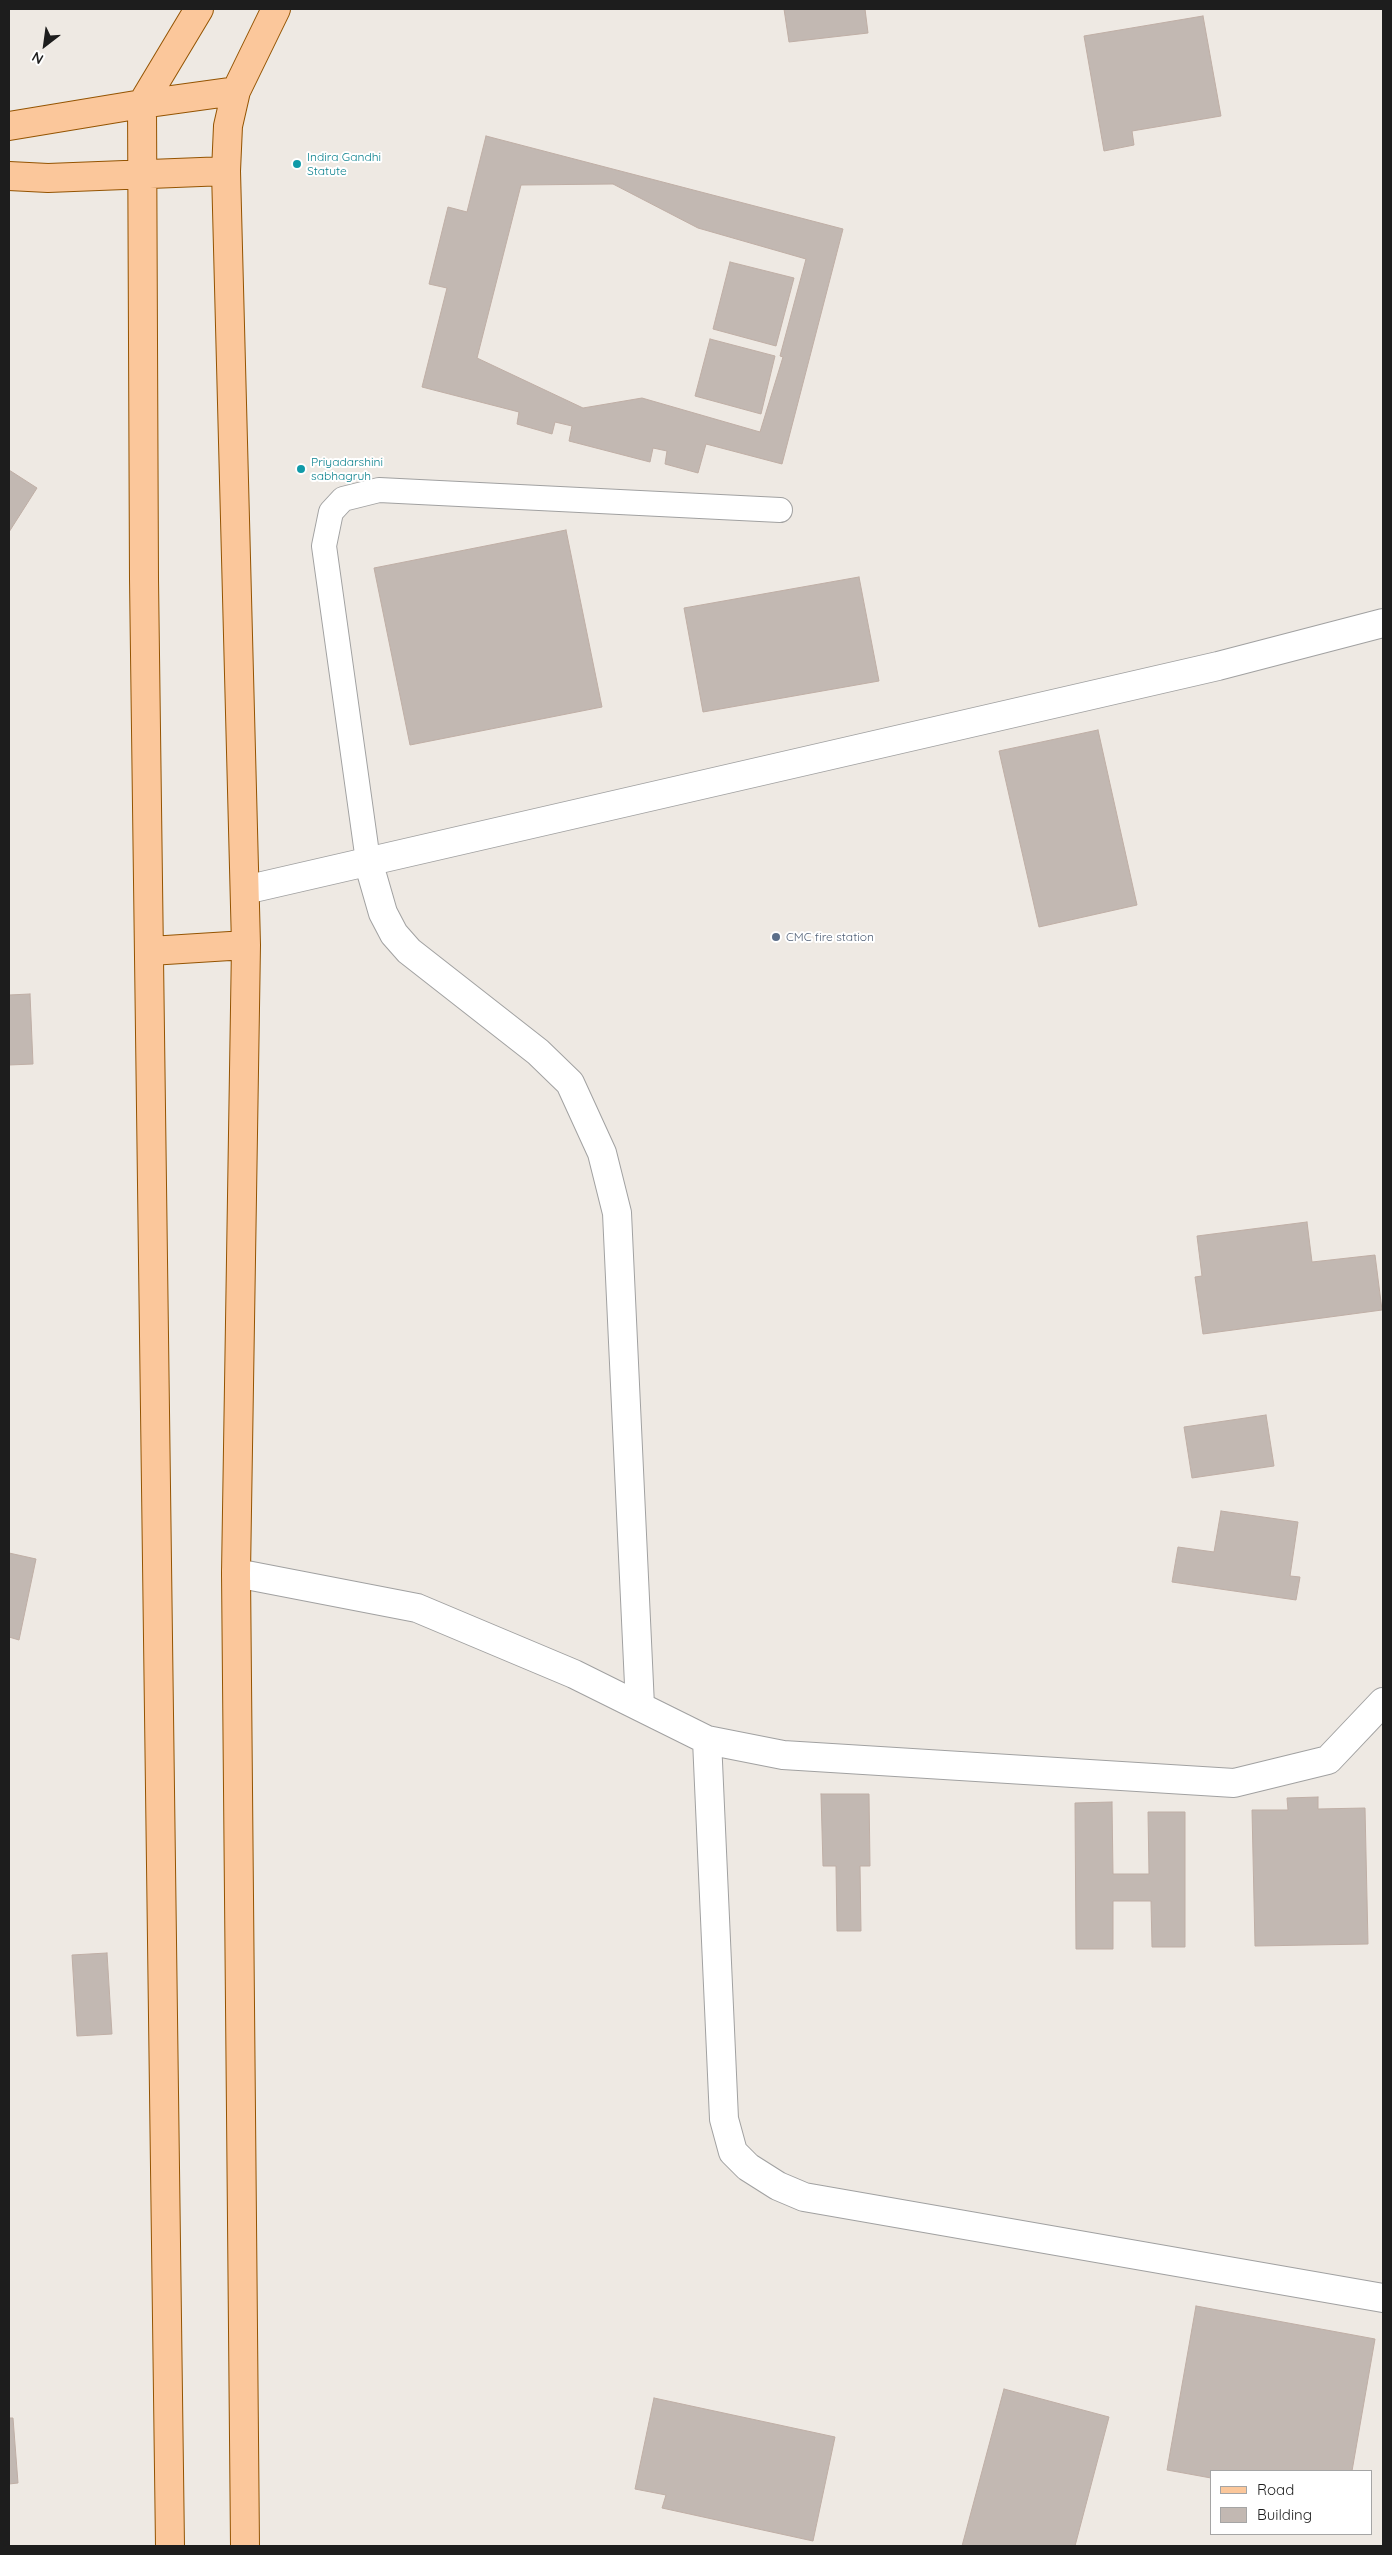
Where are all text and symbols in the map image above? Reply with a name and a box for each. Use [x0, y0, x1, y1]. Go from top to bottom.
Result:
north arrow [20, 20, 70, 70]
text: N [29, 48, 46, 68]
place label: Indira Gandhi Statute [307, 150, 381, 178]
marker: Indira Gandhi Statute [291, 158, 303, 170]
place label: Priyadarshini sabhagruh [311, 455, 383, 483]
marker: Priyadarshini sabhagruh [295, 463, 307, 475]
place label: CMC fire station [786, 930, 874, 944]
marker: CMC fire station [770, 931, 782, 943]
legend [1210, 2470, 1372, 2535]
text: Road [1257, 2480, 1294, 2499]
text: Building [1257, 2505, 1312, 2524]

